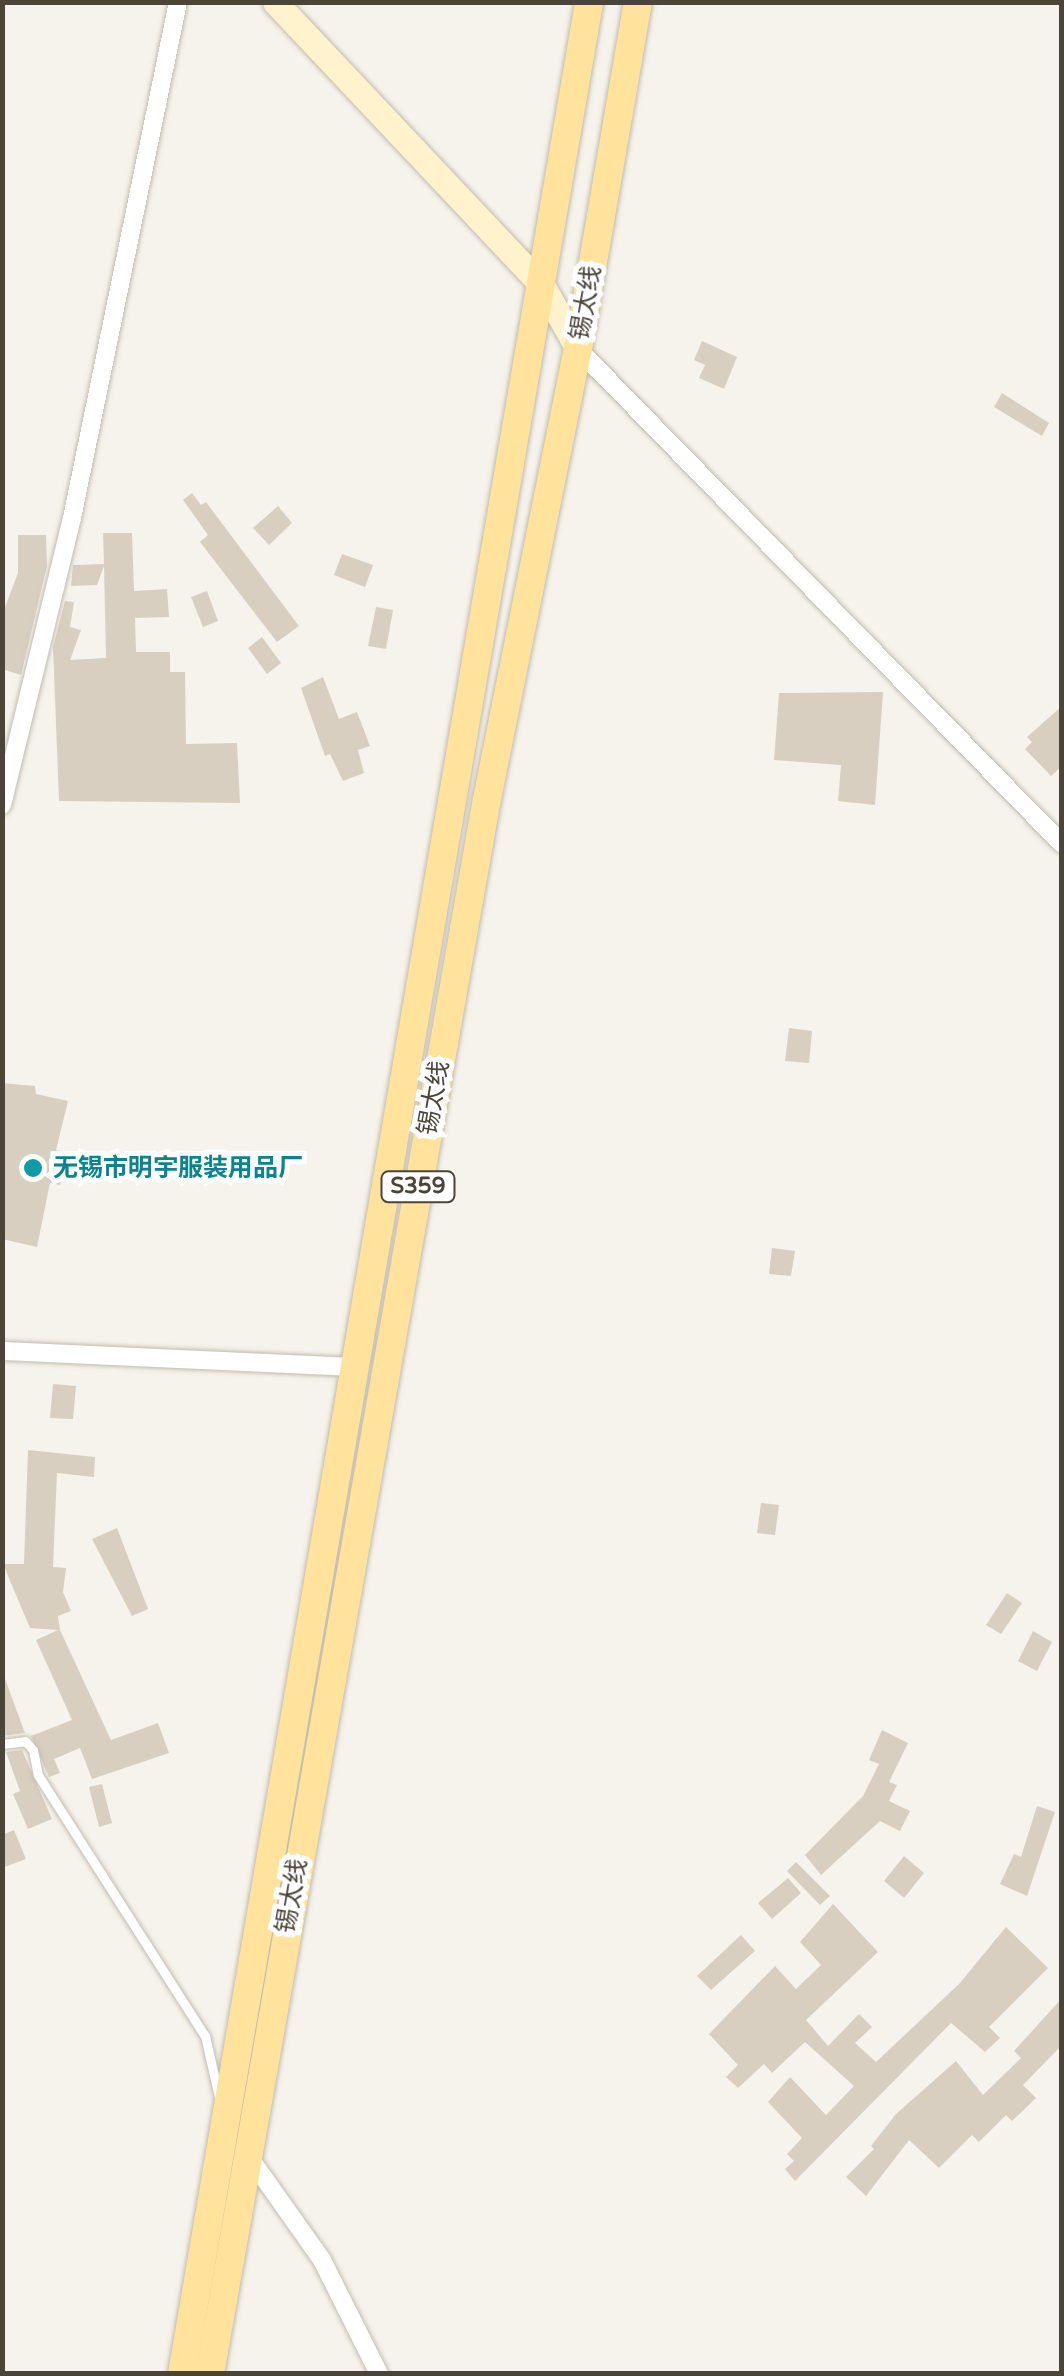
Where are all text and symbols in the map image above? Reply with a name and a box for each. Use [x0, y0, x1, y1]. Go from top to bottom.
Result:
street label: 锡太线 [565, 263, 607, 343]
street label: 锡太线 [413, 1058, 455, 1138]
place label: 无锡市明宇服装用品厂 [53, 1153, 303, 1183]
marker: 无锡市明宇服装用品厂 [22, 1157, 44, 1179]
road number: S359 [380, 1170, 456, 1204]
street label: 锡太线 [271, 1856, 313, 1936]

